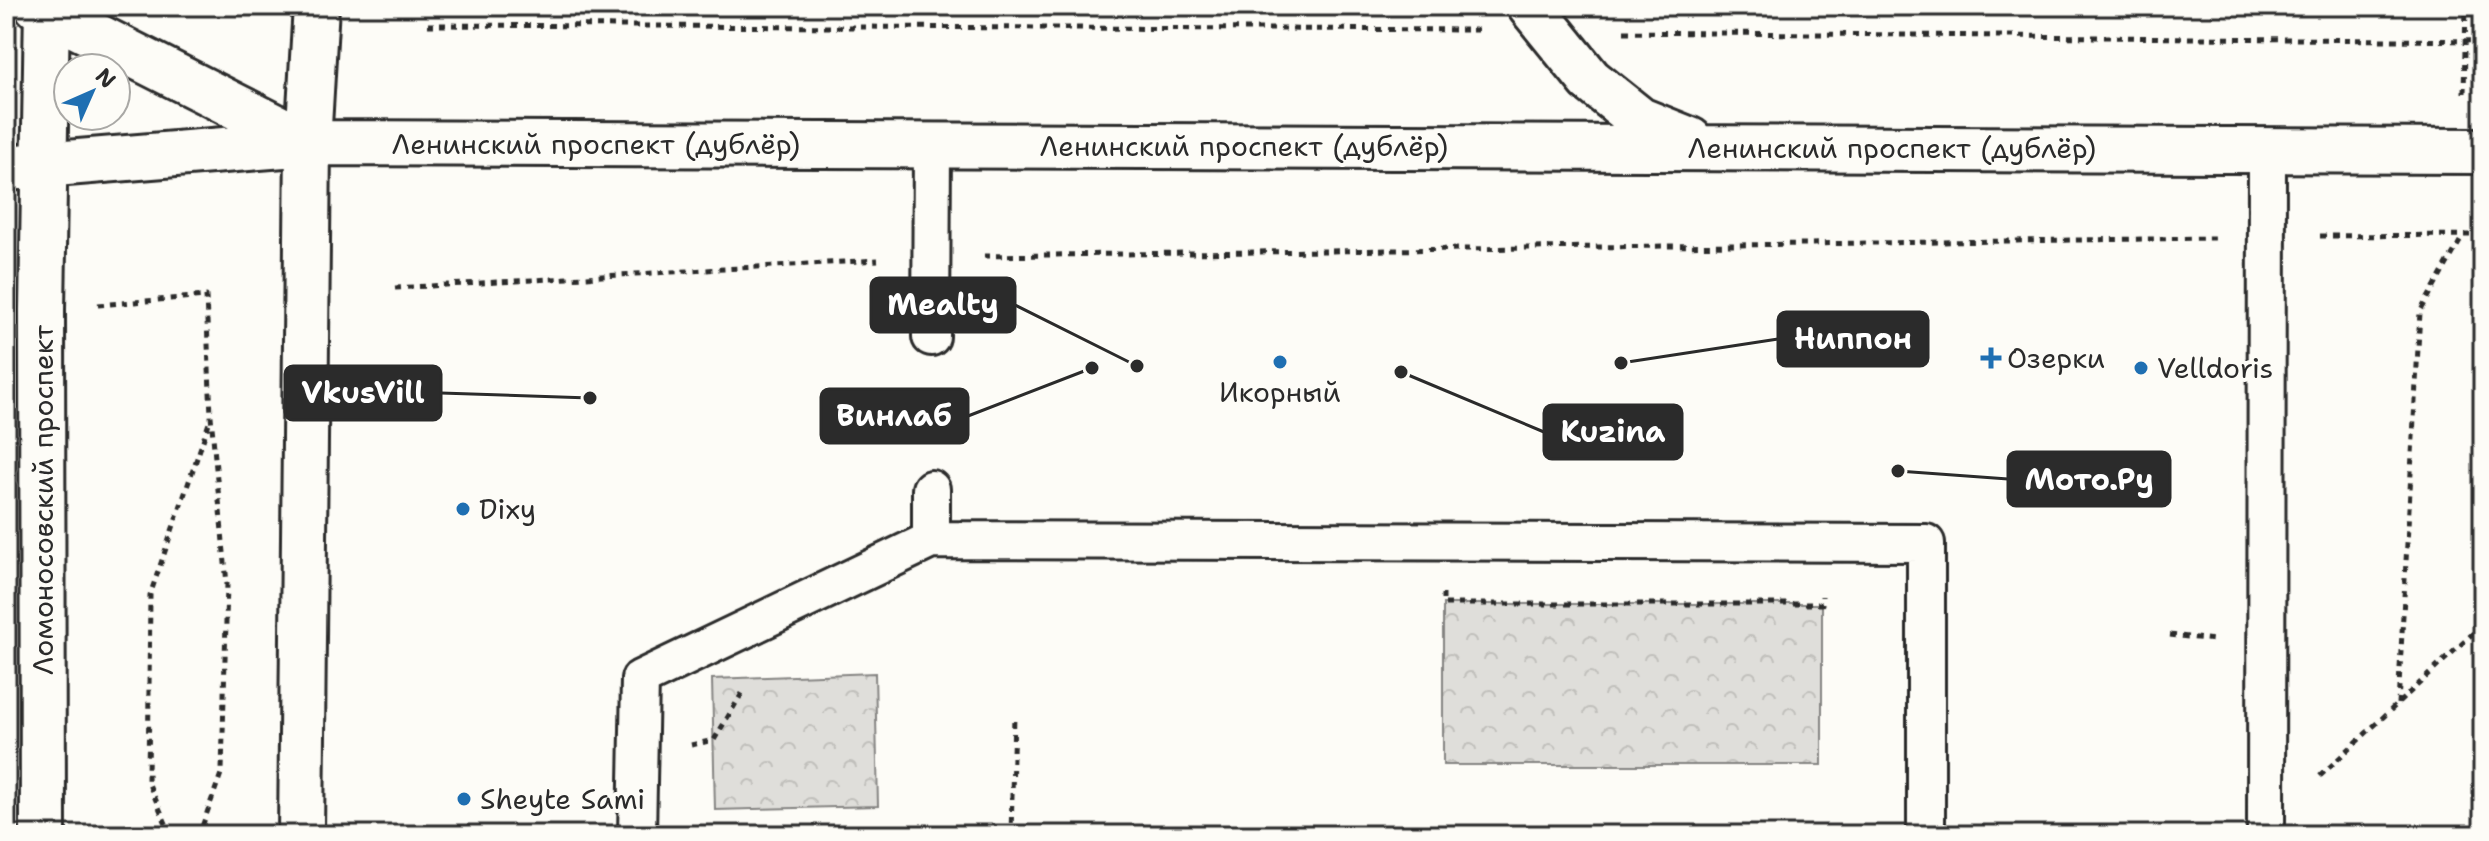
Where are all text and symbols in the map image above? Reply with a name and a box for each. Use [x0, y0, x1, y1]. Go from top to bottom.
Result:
north arrow [52, 52, 132, 132]
text: N [89, 62, 122, 95]
street label: Ленинский проспект (дублёр) [392, 125, 800, 163]
street label: Ленинский проспект (дублёр) [1040, 127, 1448, 165]
street label: Ленинский проспект (дублёр) [1688, 129, 2096, 167]
callout: Mealty [871, 278, 1015, 332]
text: Mealty [887, 284, 999, 325]
callout: Ниппон [1778, 312, 1928, 366]
text: Ниппон [1794, 318, 1912, 359]
street label: Ломоносовский проспект [24, 324, 62, 675]
place label: Озерки [2007, 339, 2105, 377]
marker: Озерки [1982, 349, 2000, 367]
place label: Velldoris [2157, 349, 2273, 387]
marker: Икорный [1271, 353, 1289, 371]
marker: Velldoris [2132, 359, 2150, 377]
callout: VkusVill [285, 366, 441, 420]
text: VkusVill [301, 372, 425, 413]
place label: Икорный [1219, 373, 1341, 411]
callout: Винлаб [821, 389, 968, 443]
text: Винлаб [836, 395, 952, 436]
callout: Kuzina [1544, 405, 1682, 459]
text: Kuzina [1560, 411, 1666, 452]
callout: Мото.Ру [2008, 452, 2170, 506]
text: Мото.Ру [2024, 459, 2154, 500]
place label: Dixy [479, 490, 536, 528]
marker: Dixy [454, 500, 472, 518]
place label: Sheyte Sami [480, 780, 645, 818]
marker: Sheyte Sami [455, 790, 473, 808]

